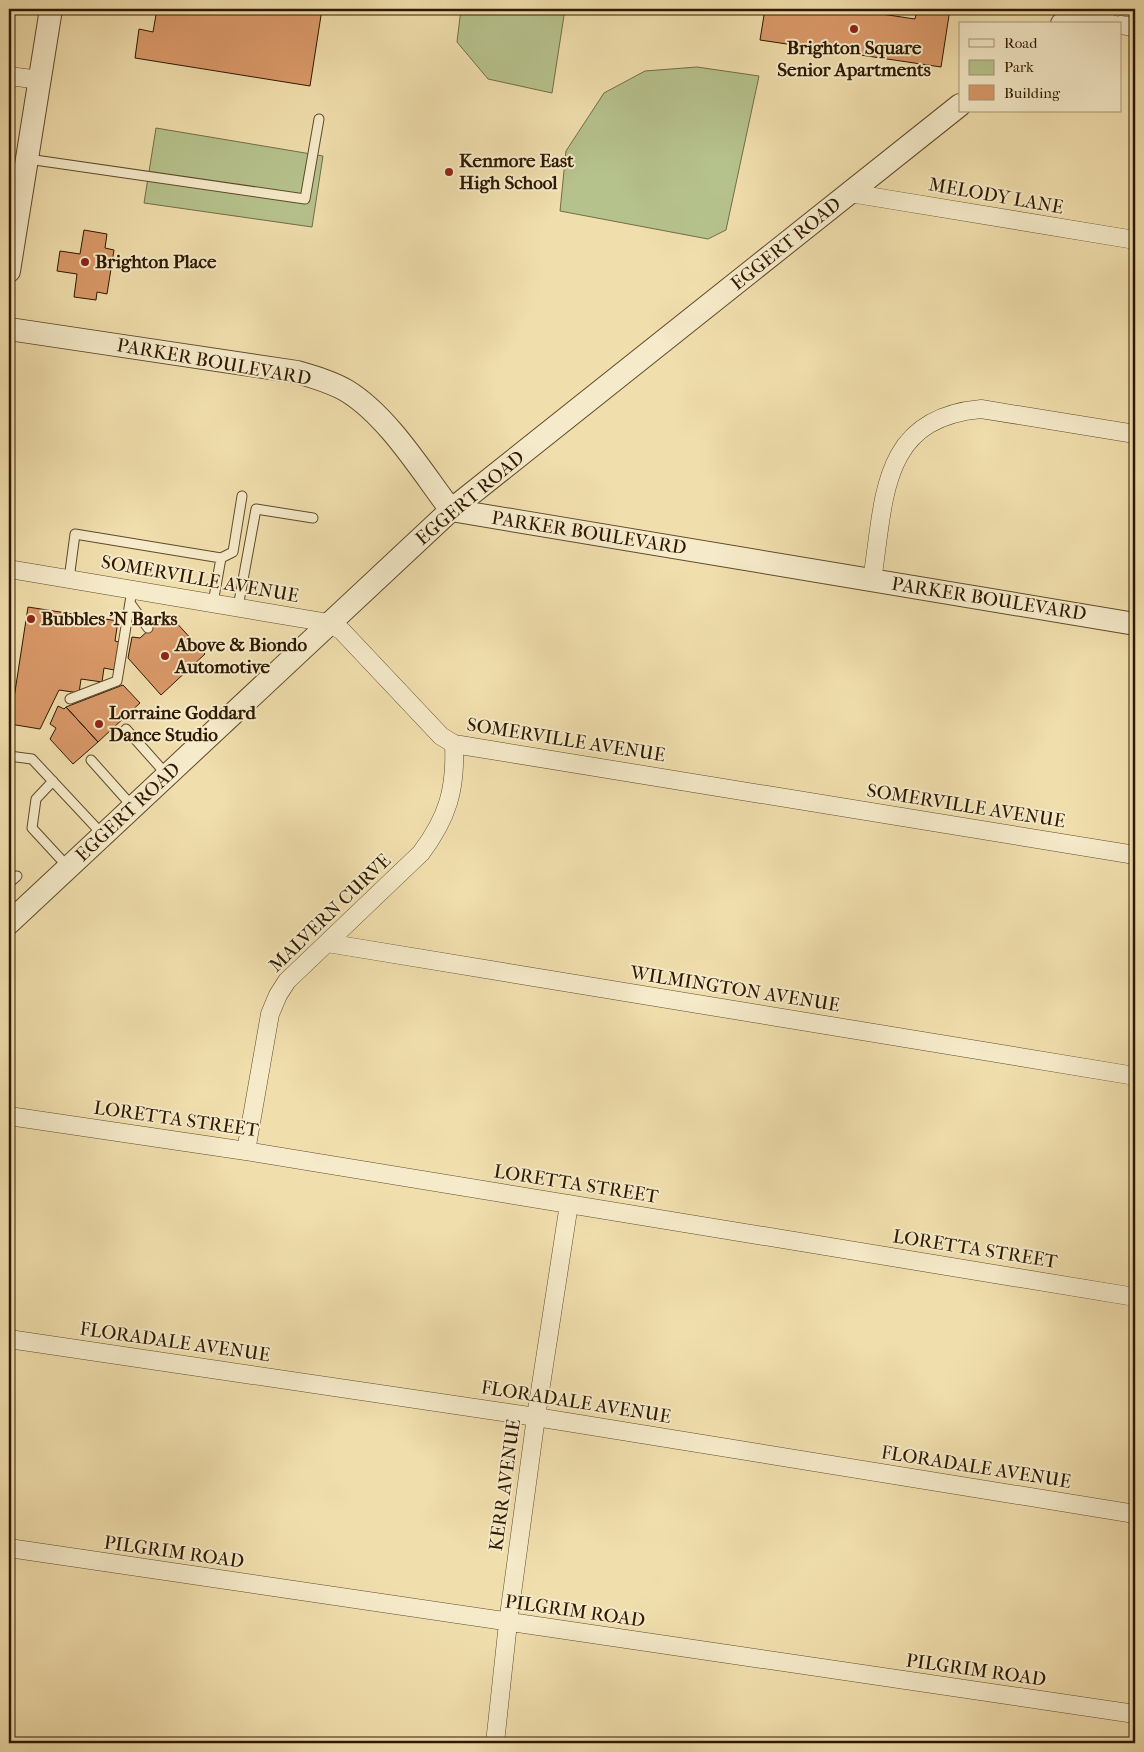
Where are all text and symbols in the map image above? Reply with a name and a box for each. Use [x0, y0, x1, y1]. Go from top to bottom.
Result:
legend [959, 22, 1122, 112]
marker: Brighton Square Senior Apartments [848, 23, 860, 35]
text: Road [1004, 34, 1038, 52]
place label: Brighton Square Senior Apartments [777, 37, 931, 81]
text: Park [1004, 58, 1034, 76]
text: Building [1004, 84, 1061, 102]
place label: Kenmore East High School [459, 150, 574, 194]
marker: Kenmore East High School [443, 166, 455, 178]
street label: MELODY LANE [927, 173, 1065, 219]
street label: EGGERT ROAD [727, 193, 845, 295]
place label: Brighton Place [95, 251, 217, 273]
marker: Brighton Place [79, 256, 91, 268]
street label: PARKER BOULEVARD [115, 334, 313, 390]
street label: EGGERT ROAD [411, 446, 529, 550]
street label: PARKER BOULEVARD [490, 507, 688, 559]
street label: SOMERVILLE AVENUE [99, 551, 301, 607]
street label: PARKER BOULEVARD [890, 573, 1088, 625]
place label: Bubbles 'N Barks [41, 608, 178, 630]
marker: Bubbles 'N Barks [25, 613, 37, 625]
place label: Above & Biondo Automotive [174, 634, 307, 678]
marker: Above & Biondo Automotive [159, 650, 171, 662]
place label: Lorraine Goddard Dance Studio [109, 702, 256, 746]
street label: SOMERVILLE AVENUE [465, 713, 667, 767]
marker: Lorraine Goddard Dance Studio [93, 718, 105, 730]
street label: EGGERT ROAD [71, 758, 185, 866]
street label: SOMERVILLE AVENUE [865, 779, 1067, 833]
street label: MALVERN CURVE [265, 849, 396, 977]
street label: WILMINGTON AVENUE [628, 961, 842, 1017]
street label: LORETTA STREET [92, 1097, 260, 1141]
street label: LORETTA STREET [492, 1160, 660, 1208]
street label: LORETTA STREET [891, 1225, 1059, 1273]
street label: FLORADALE AVENUE [78, 1318, 272, 1366]
street label: FLORADALE AVENUE [479, 1376, 673, 1428]
street label: KERR AVENUE [485, 1417, 525, 1552]
street label: FLORADALE AVENUE [879, 1441, 1073, 1493]
street label: PILGRIM ROAD [103, 1531, 245, 1573]
street label: PILGRIM ROAD [504, 1590, 646, 1632]
street label: PILGRIM ROAD [905, 1649, 1047, 1691]

